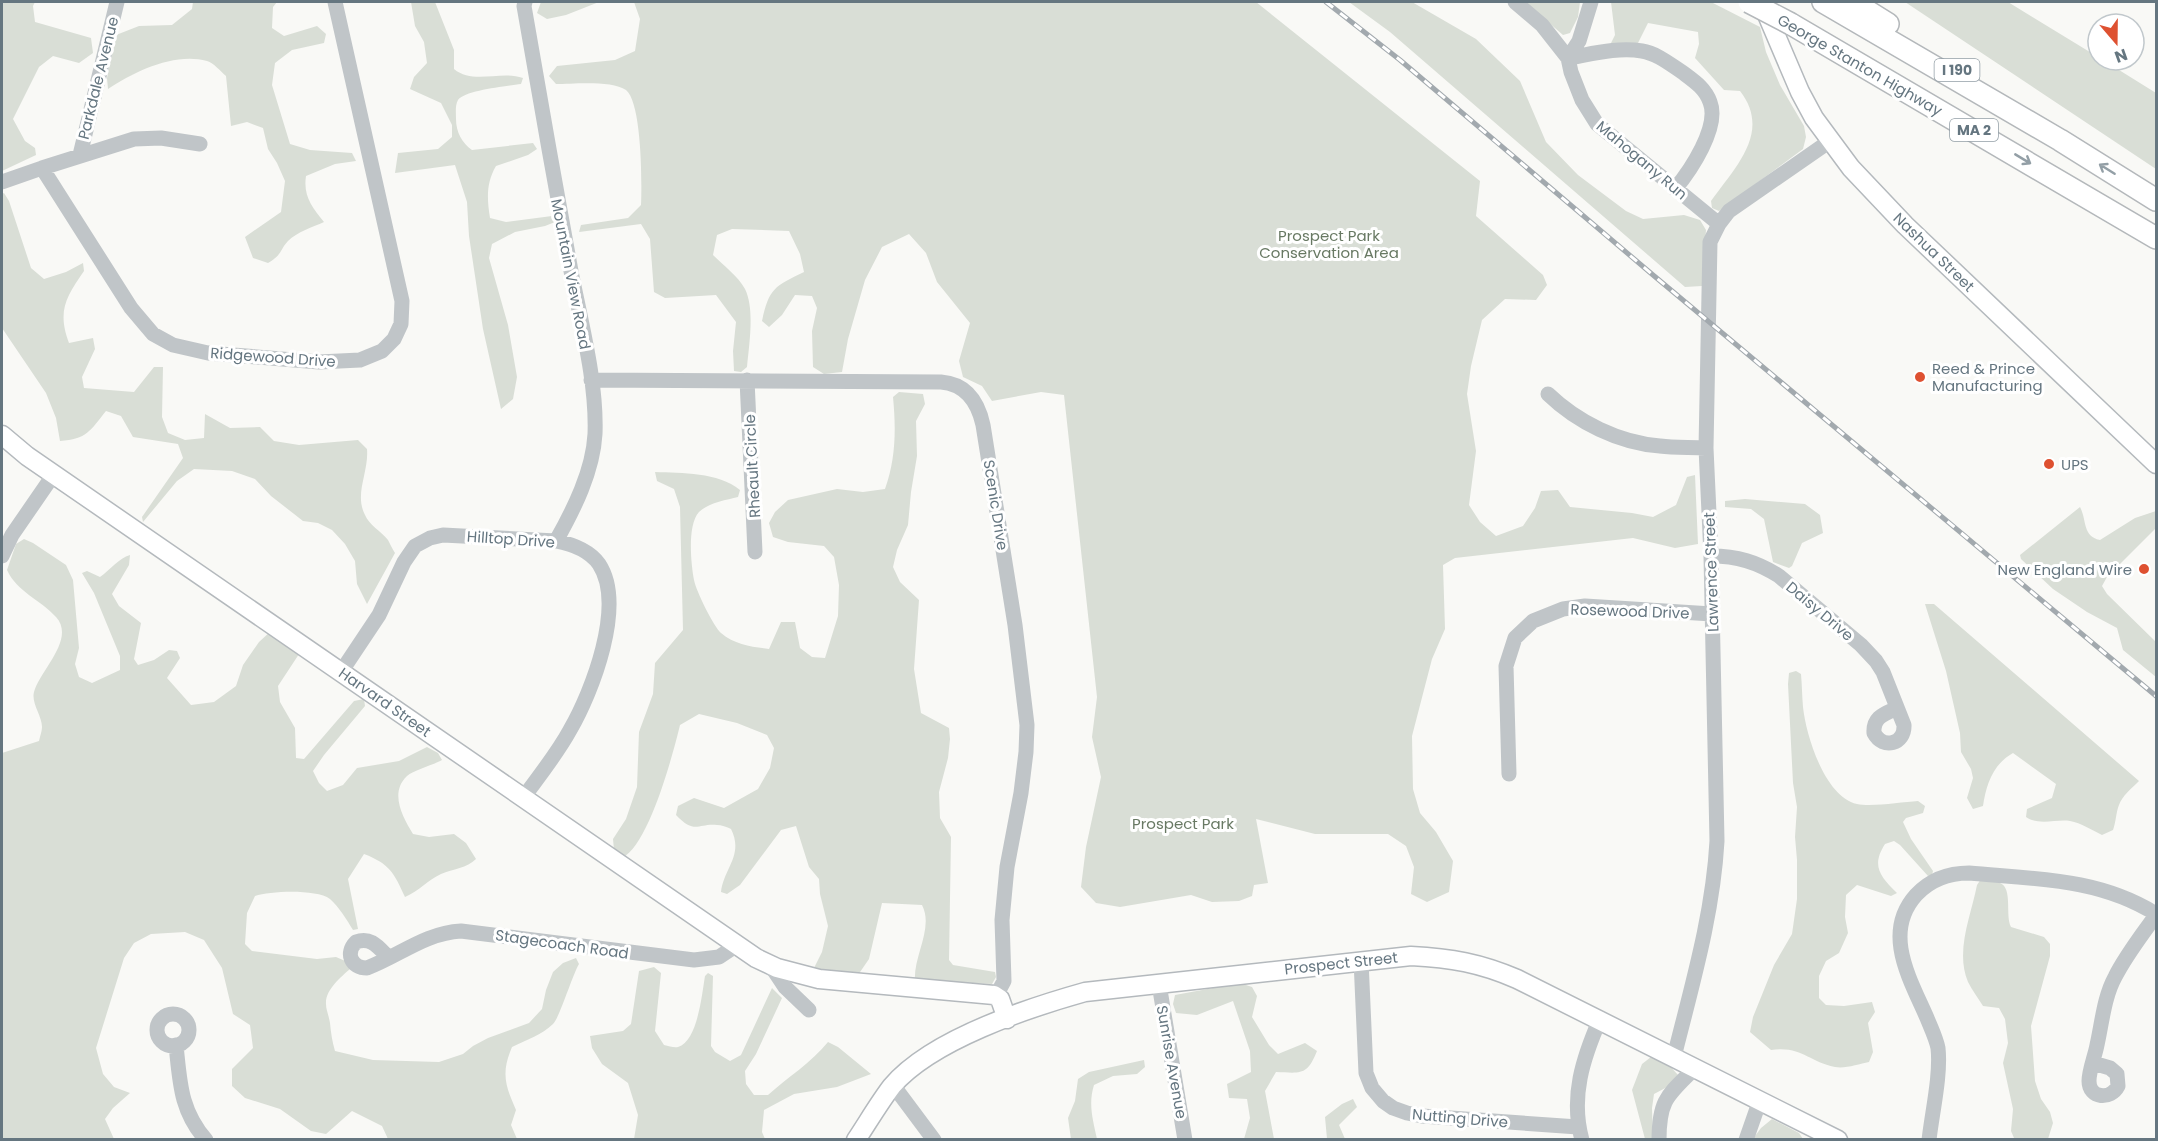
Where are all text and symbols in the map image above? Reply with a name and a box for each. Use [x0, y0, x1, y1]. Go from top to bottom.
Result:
street label: George Stanton Highway [1774, 9, 1947, 121]
north arrow [2086, 12, 2146, 72]
street label: Parkdale Avenue [73, 14, 123, 142]
text: N [2111, 43, 2131, 68]
road number: I 190 [1934, 59, 1980, 81]
street label: Mahogany Run [1592, 116, 1692, 204]
road number: MA 2 [1950, 119, 1998, 141]
one-way arrow [2014, 154, 2031, 166]
one-way arrow [2099, 162, 2116, 174]
street label: Mountain View Road [546, 197, 596, 351]
street label: Nashua Street [1889, 208, 1979, 296]
park label: Prospect Park Conservation Area [1259, 225, 1399, 263]
street label: Ridgewood Drive [210, 342, 336, 372]
place label: Reed & Prince Manufacturing [1932, 358, 2043, 396]
marker: Reed & Prince Manufacturing [1913, 370, 1927, 384]
street label: Rheault Circle [739, 414, 765, 518]
place label: UPS [2061, 454, 2089, 475]
marker: UPS [2042, 457, 2056, 471]
street label: Scenic Drive [978, 458, 1014, 552]
street label: Lawrence Street [1698, 512, 1724, 632]
street label: Hilltop Drive [466, 525, 556, 553]
place label: New England Wire [1998, 559, 2132, 580]
marker: New England Wire [2137, 562, 2151, 576]
street label: Daisy Drive [1782, 576, 1858, 646]
street label: Rosewood Drive [1570, 598, 1690, 624]
street label: Harvard Street [335, 662, 435, 742]
park label: Prospect Park [1132, 813, 1234, 834]
street label: Stagecoach Road [494, 924, 630, 964]
street label: Prospect Street [1283, 947, 1399, 979]
street label: Sunrise Avenue [1152, 1004, 1192, 1120]
street label: Nutting Drive [1411, 1103, 1509, 1133]

